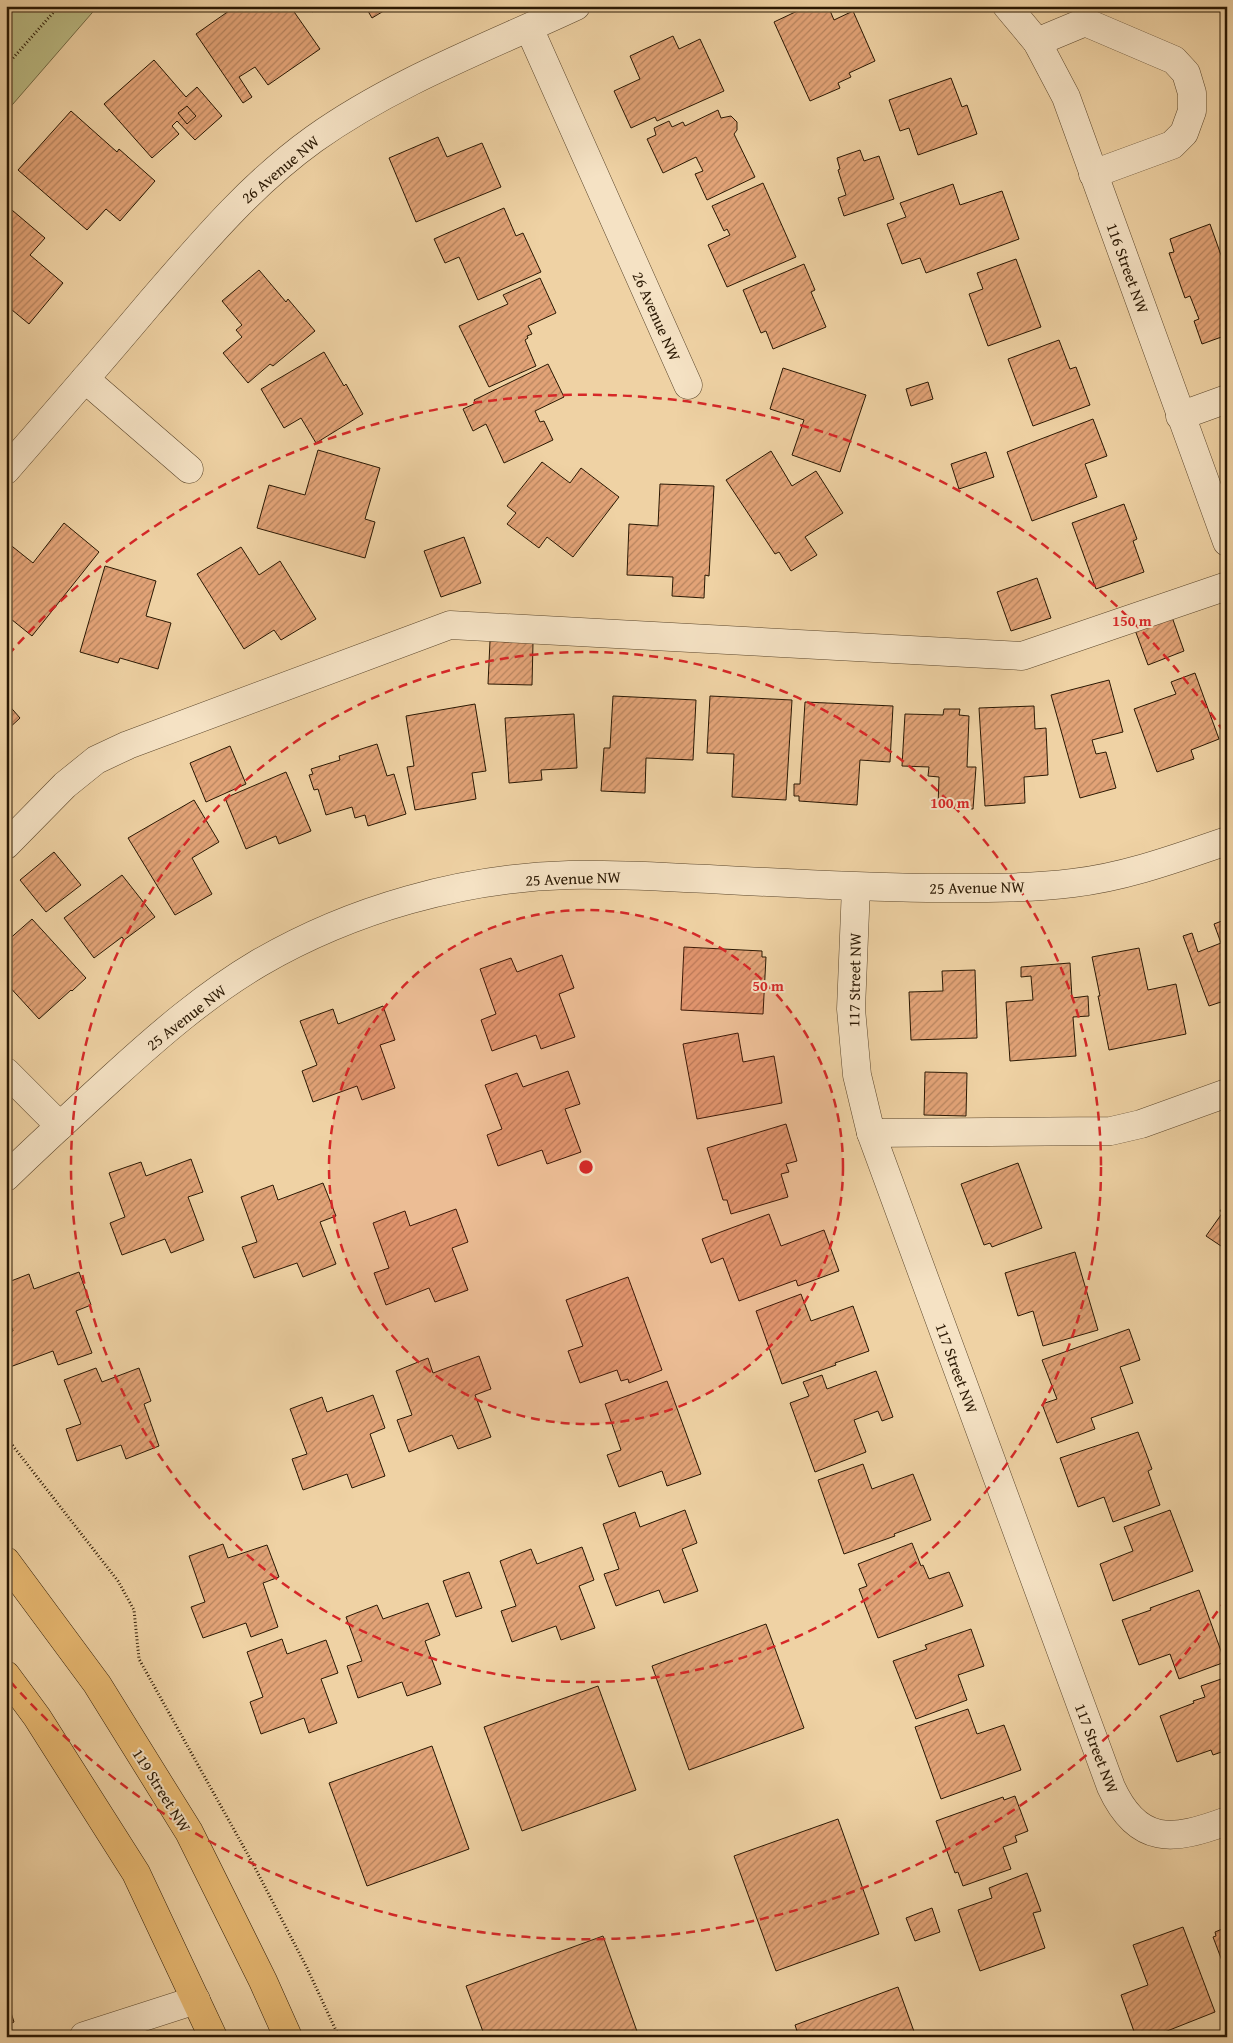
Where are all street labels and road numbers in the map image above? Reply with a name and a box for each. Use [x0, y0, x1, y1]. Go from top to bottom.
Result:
street label: 26 Avenue NW [236, 129, 325, 209]
street label: 116 Street NW [1101, 219, 1156, 317]
street label: 26 Avenue NW [627, 267, 688, 365]
street label: 25 Avenue NW [525, 864, 622, 892]
street label: 25 Avenue NW [929, 874, 1025, 900]
street label: 117 Street NW [841, 932, 867, 1028]
street label: 25 Avenue NW [141, 978, 231, 1056]
street label: 117 Street NW [930, 1319, 985, 1417]
street label: 117 Street NW [1069, 1699, 1125, 1797]
street label: 119 Street NW [127, 1743, 197, 1837]

